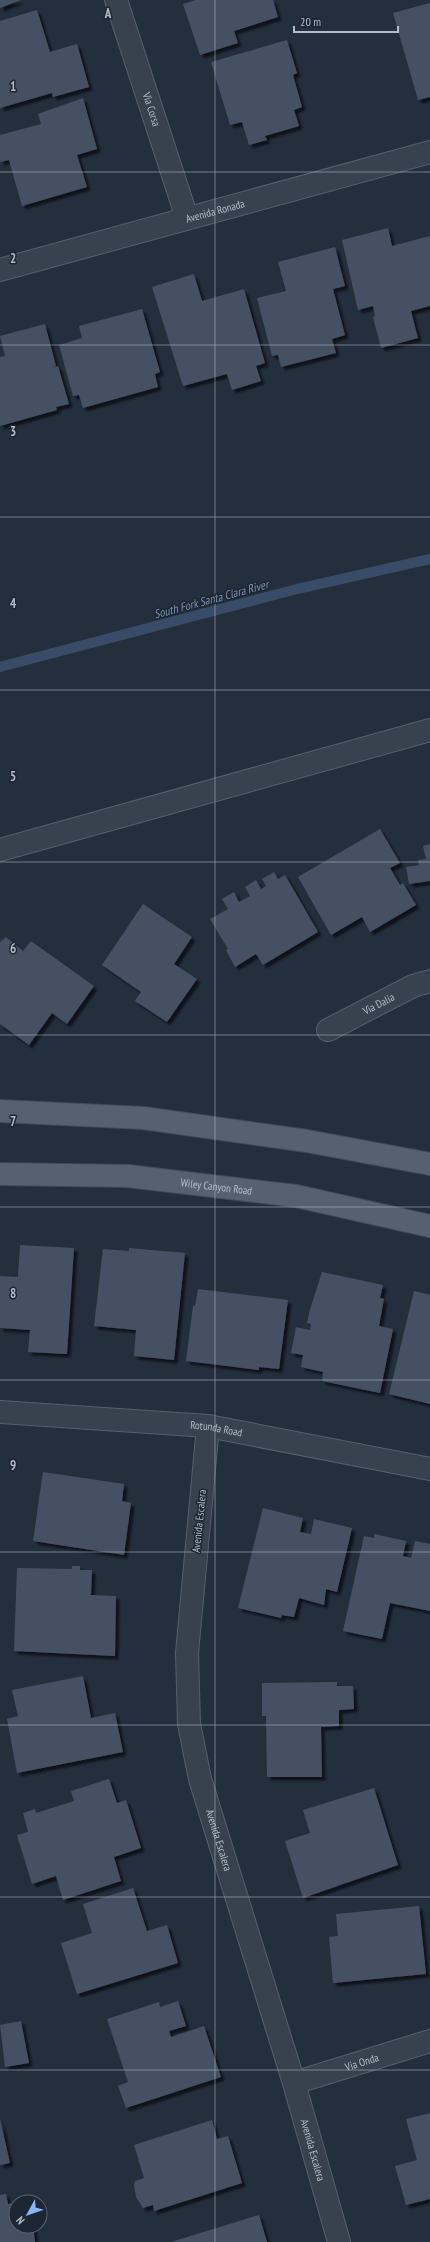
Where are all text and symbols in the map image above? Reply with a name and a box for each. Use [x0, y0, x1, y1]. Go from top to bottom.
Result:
text: A [104, 5, 112, 22]
scale bar [294, 8, 398, 34]
text: 20 m [300, 14, 321, 29]
text: 1 [10, 78, 16, 95]
street label: Via Corsa [139, 90, 164, 128]
street label: Avenida Ronada [184, 196, 246, 226]
text: 2 [10, 250, 16, 267]
text: 3 [10, 423, 16, 440]
water label: South Fork Santa Clara River [152, 576, 271, 621]
text: 4 [10, 595, 17, 612]
text: 5 [10, 768, 16, 785]
text: 6 [10, 940, 16, 957]
street label: Via Dalia [360, 990, 397, 1018]
text: 7 [10, 1113, 16, 1130]
street label: Wiley Canyon Road [180, 1175, 253, 1198]
text: 8 [10, 1285, 16, 1302]
street label: Rotunda Road [190, 1418, 244, 1440]
text: 9 [10, 1457, 16, 1474]
street label: Avenida Escalera [189, 1489, 209, 1553]
street label: Avenida Escalera [203, 1808, 235, 1873]
street label: Via Onda [342, 2050, 380, 2074]
street label: Avenida Escalera [298, 2117, 328, 2183]
north arrow [8, 2194, 48, 2234]
text: N [13, 2214, 28, 2227]

